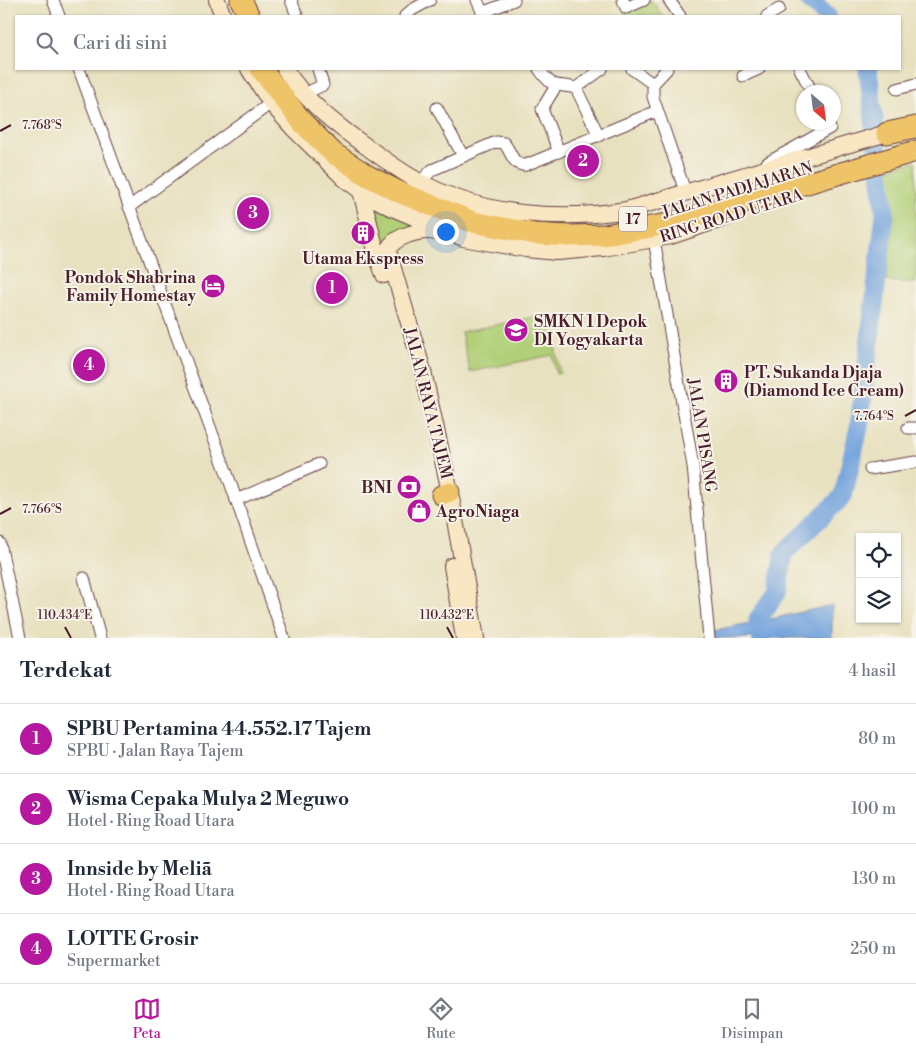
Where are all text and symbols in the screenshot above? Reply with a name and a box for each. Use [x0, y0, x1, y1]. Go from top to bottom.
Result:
search box [15, 15, 901, 70]
icon: search [33, 29, 61, 57]
text: Cari di sini [73, 31, 168, 55]
north arrow [796, 85, 841, 130]
text: 7.768°S [22, 118, 62, 133]
pin: 2 [567, 142, 599, 180]
street label: JALAN PADJAJARAN [659, 157, 815, 223]
street label: RING ROAD UTARA [657, 184, 806, 247]
pin: 3 [237, 194, 269, 232]
road number: 17 [619, 206, 647, 232]
your location [433, 219, 459, 245]
building icon: Utama Ekspress [350, 220, 376, 246]
place label: Utama Ekspress [302, 249, 424, 269]
place label: Pondok Shabrina Family Homestay [65, 268, 197, 306]
pin: 1 [316, 269, 348, 307]
hotel icon: Pondok Shabrina Family Homestay [200, 273, 226, 299]
place label: SMKN 1 Depok DI Yogyakarta [534, 312, 648, 350]
school or university icon: SMKN 1 Depok DI Yogyakarta [503, 317, 529, 343]
street label: JALAN RAYA TAJEM [399, 324, 457, 481]
pin: 4 [73, 346, 105, 384]
place label: PT. Sukanda Djaja (Diamond Ice Cream) [744, 363, 904, 401]
building icon: PT. Sukanda Djaja (Diamond Ice Cream) [713, 368, 739, 394]
street label: JALAN PISANG [683, 376, 721, 494]
text: 7.764°S [854, 409, 894, 424]
bank icon: BNI [396, 474, 422, 500]
place label: BNI [361, 478, 392, 498]
shop icon: AgroNiaga [406, 498, 432, 524]
text: 7.766°S [22, 502, 62, 517]
place label: AgroNiaga [435, 502, 520, 522]
map controls [856, 533, 901, 623]
button: locate [856, 533, 901, 578]
button: layers [856, 578, 901, 623]
text: 110.434°E [38, 608, 92, 623]
text: 110.432°E [420, 608, 474, 623]
text: Terdekat [20, 658, 111, 684]
text: 4 hasil [849, 661, 896, 681]
text: SPBU Pertamina 44.552.17 Tajem [67, 717, 371, 741]
text: 1 [32, 729, 40, 749]
text: 80 m [858, 729, 896, 749]
text: SPBU · Jalan Raya Tajem [67, 741, 244, 761]
text: Wisma Cepaka Mulya 2 Meguwo [67, 787, 349, 811]
text: 2 [31, 799, 41, 819]
text: 100 m [851, 799, 896, 819]
text: Hotel · Ring Road Utara [67, 811, 235, 831]
text: Innside by Meliã [67, 857, 212, 881]
text: 3 [31, 869, 41, 889]
text: 130 m [852, 869, 896, 889]
text: Hotel · Ring Road Utara [67, 881, 235, 901]
text: LOTTE Grosir [67, 927, 199, 951]
text: 4 [31, 939, 41, 959]
text: 250 m [850, 939, 896, 959]
text: Supermarket [67, 951, 161, 971]
tab: Peta [133, 995, 161, 1043]
tab: Rute [426, 995, 456, 1043]
tab: Disimpan [721, 995, 783, 1043]

